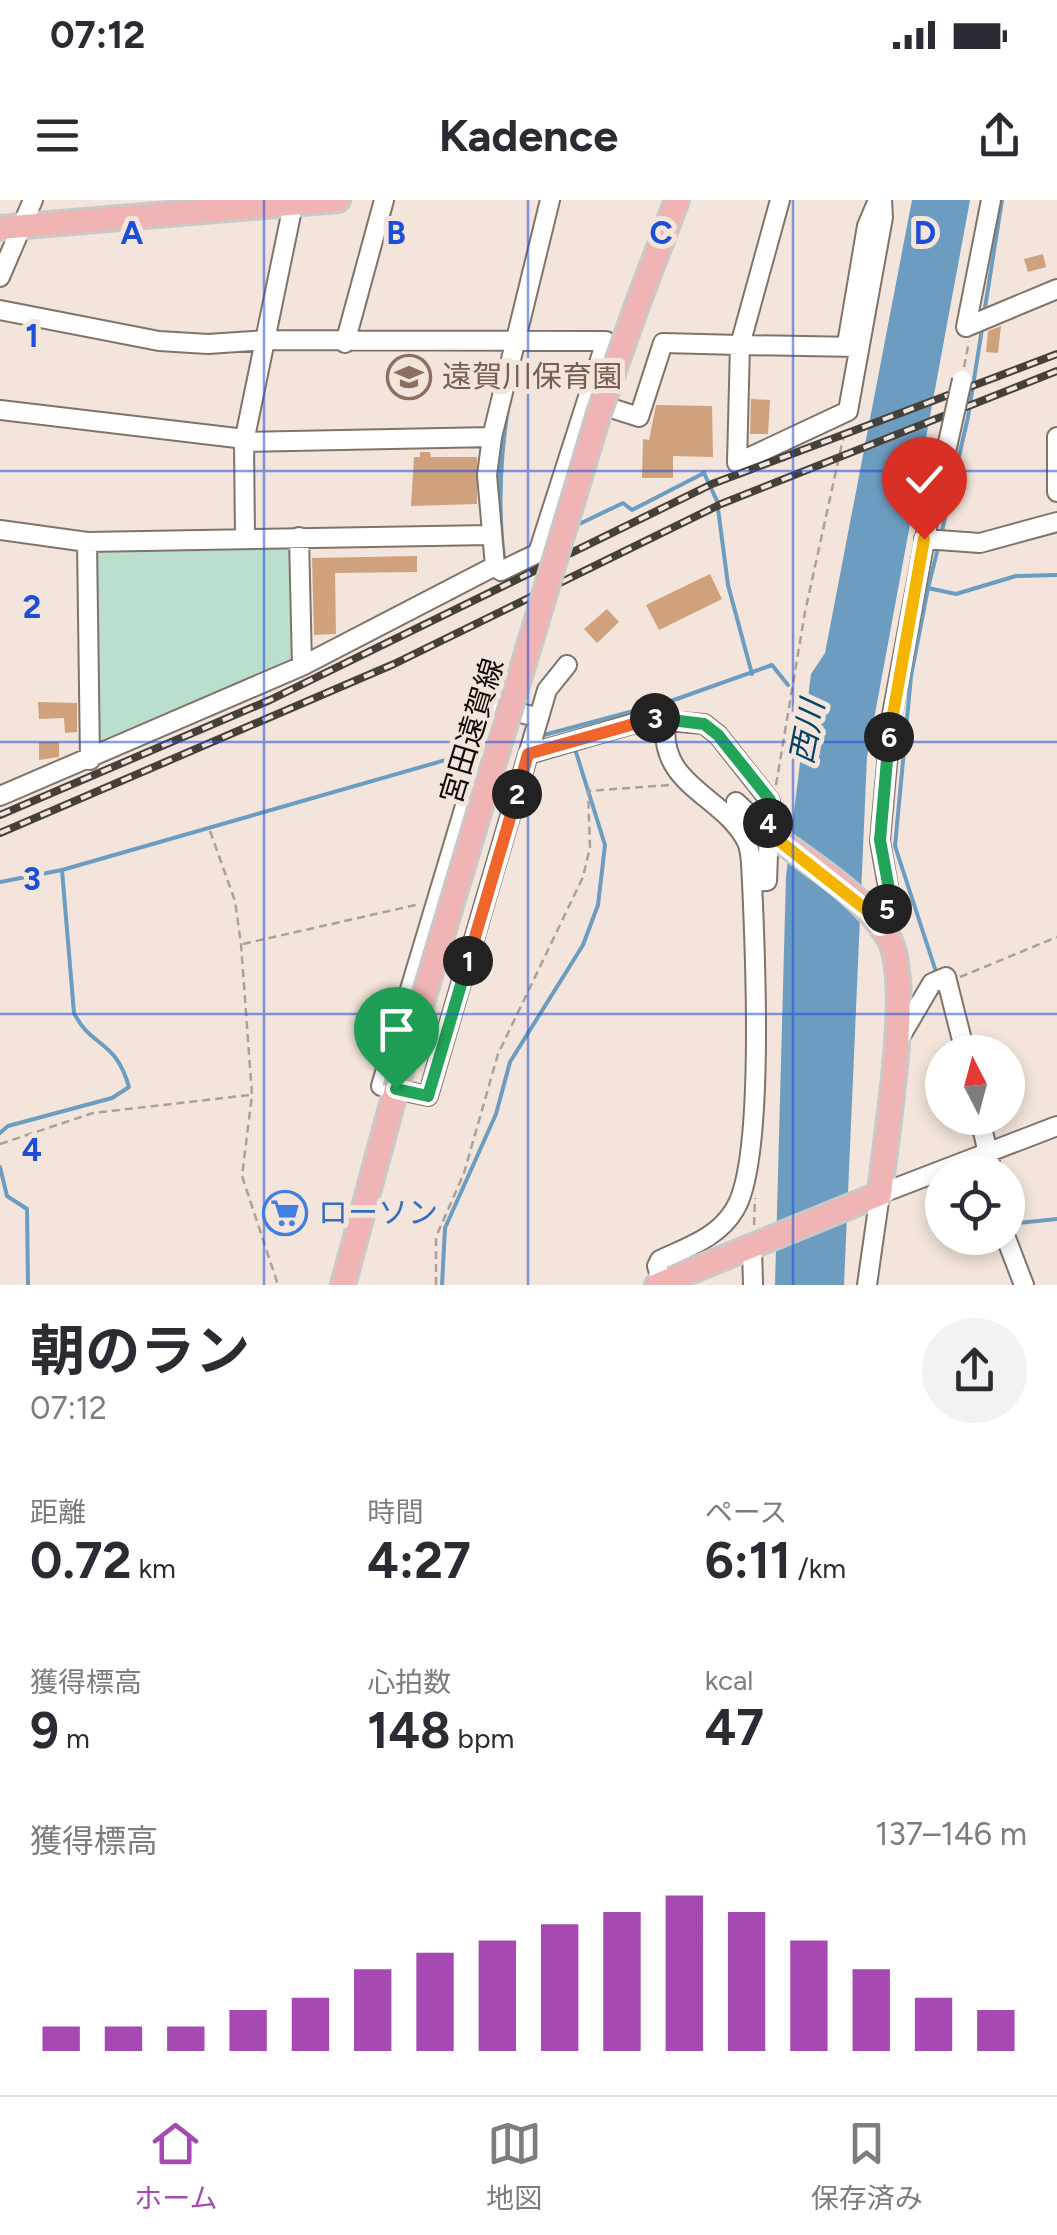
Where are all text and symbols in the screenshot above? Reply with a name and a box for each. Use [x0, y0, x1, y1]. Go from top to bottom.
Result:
text: 07:12 [50, 12, 145, 58]
icon: menu [30, 108, 85, 163]
text: Kadence [439, 108, 618, 162]
icon: share [972, 108, 1027, 163]
text: A [121, 214, 144, 252]
text: B [386, 214, 406, 252]
text: C [649, 214, 673, 252]
text: D [914, 214, 936, 252]
text: 1 [25, 317, 39, 355]
school or university icon: 遠賀川保育園 [386, 354, 432, 400]
place label: 遠賀川保育園 [442, 358, 622, 395]
pin [882, 437, 967, 540]
icon: check [897, 452, 952, 507]
text: 2 [23, 588, 41, 626]
street label: 宮田遠賀線 [432, 654, 511, 808]
pin: 3 [630, 693, 680, 743]
water label: 西川 [782, 694, 832, 767]
text: 3 [647, 701, 663, 735]
pin: 6 [864, 712, 914, 762]
text: 6 [881, 720, 897, 754]
pin: 2 [492, 769, 542, 819]
text: 2 [509, 777, 525, 811]
pin: 4 [743, 798, 793, 848]
text: 4 [759, 806, 777, 840]
text: 3 [23, 860, 41, 898]
pin: 5 [862, 884, 912, 934]
text: 5 [879, 892, 895, 926]
pin: 1 [443, 936, 493, 986]
text: 1 [462, 944, 474, 978]
pin [354, 987, 439, 1090]
icon: arrive [369, 1002, 424, 1057]
north arrow [925, 1035, 1025, 1135]
map controls [925, 1035, 1025, 1255]
text: 4 [22, 1131, 42, 1169]
button: locate [925, 1155, 1025, 1255]
supermarket icon: ローソン [262, 1190, 308, 1236]
place label: ローソン [318, 1194, 438, 1231]
text: 朝のラン [30, 1318, 250, 1384]
button: share [922, 1318, 1027, 1423]
text: 07:12 [30, 1389, 107, 1427]
text: 距離 [30, 1495, 86, 1529]
text: 時間 [367, 1495, 423, 1529]
text: ペース [705, 1495, 787, 1529]
text: 0.72 [30, 1530, 132, 1591]
text: 4:27 [367, 1530, 471, 1591]
text: 6:11 [705, 1530, 791, 1591]
text: km [132, 1551, 176, 1585]
text: /km [791, 1551, 846, 1585]
text: kcal [705, 1663, 754, 1697]
text: 獲得標高 [30, 1665, 142, 1699]
text: 心拍数 [367, 1665, 451, 1699]
text: 47 [705, 1697, 764, 1758]
text: 9 [30, 1700, 59, 1761]
text: 148 [367, 1700, 451, 1761]
text: m [59, 1721, 90, 1755]
text: bpm [451, 1721, 514, 1755]
text: 137–146 m [875, 1815, 1027, 1853]
text: 獲得標高 [30, 1822, 158, 1860]
tab: ホーム [134, 2116, 217, 2216]
tab: 地図 [486, 2116, 542, 2216]
tab: 保存済み [811, 2116, 923, 2216]

